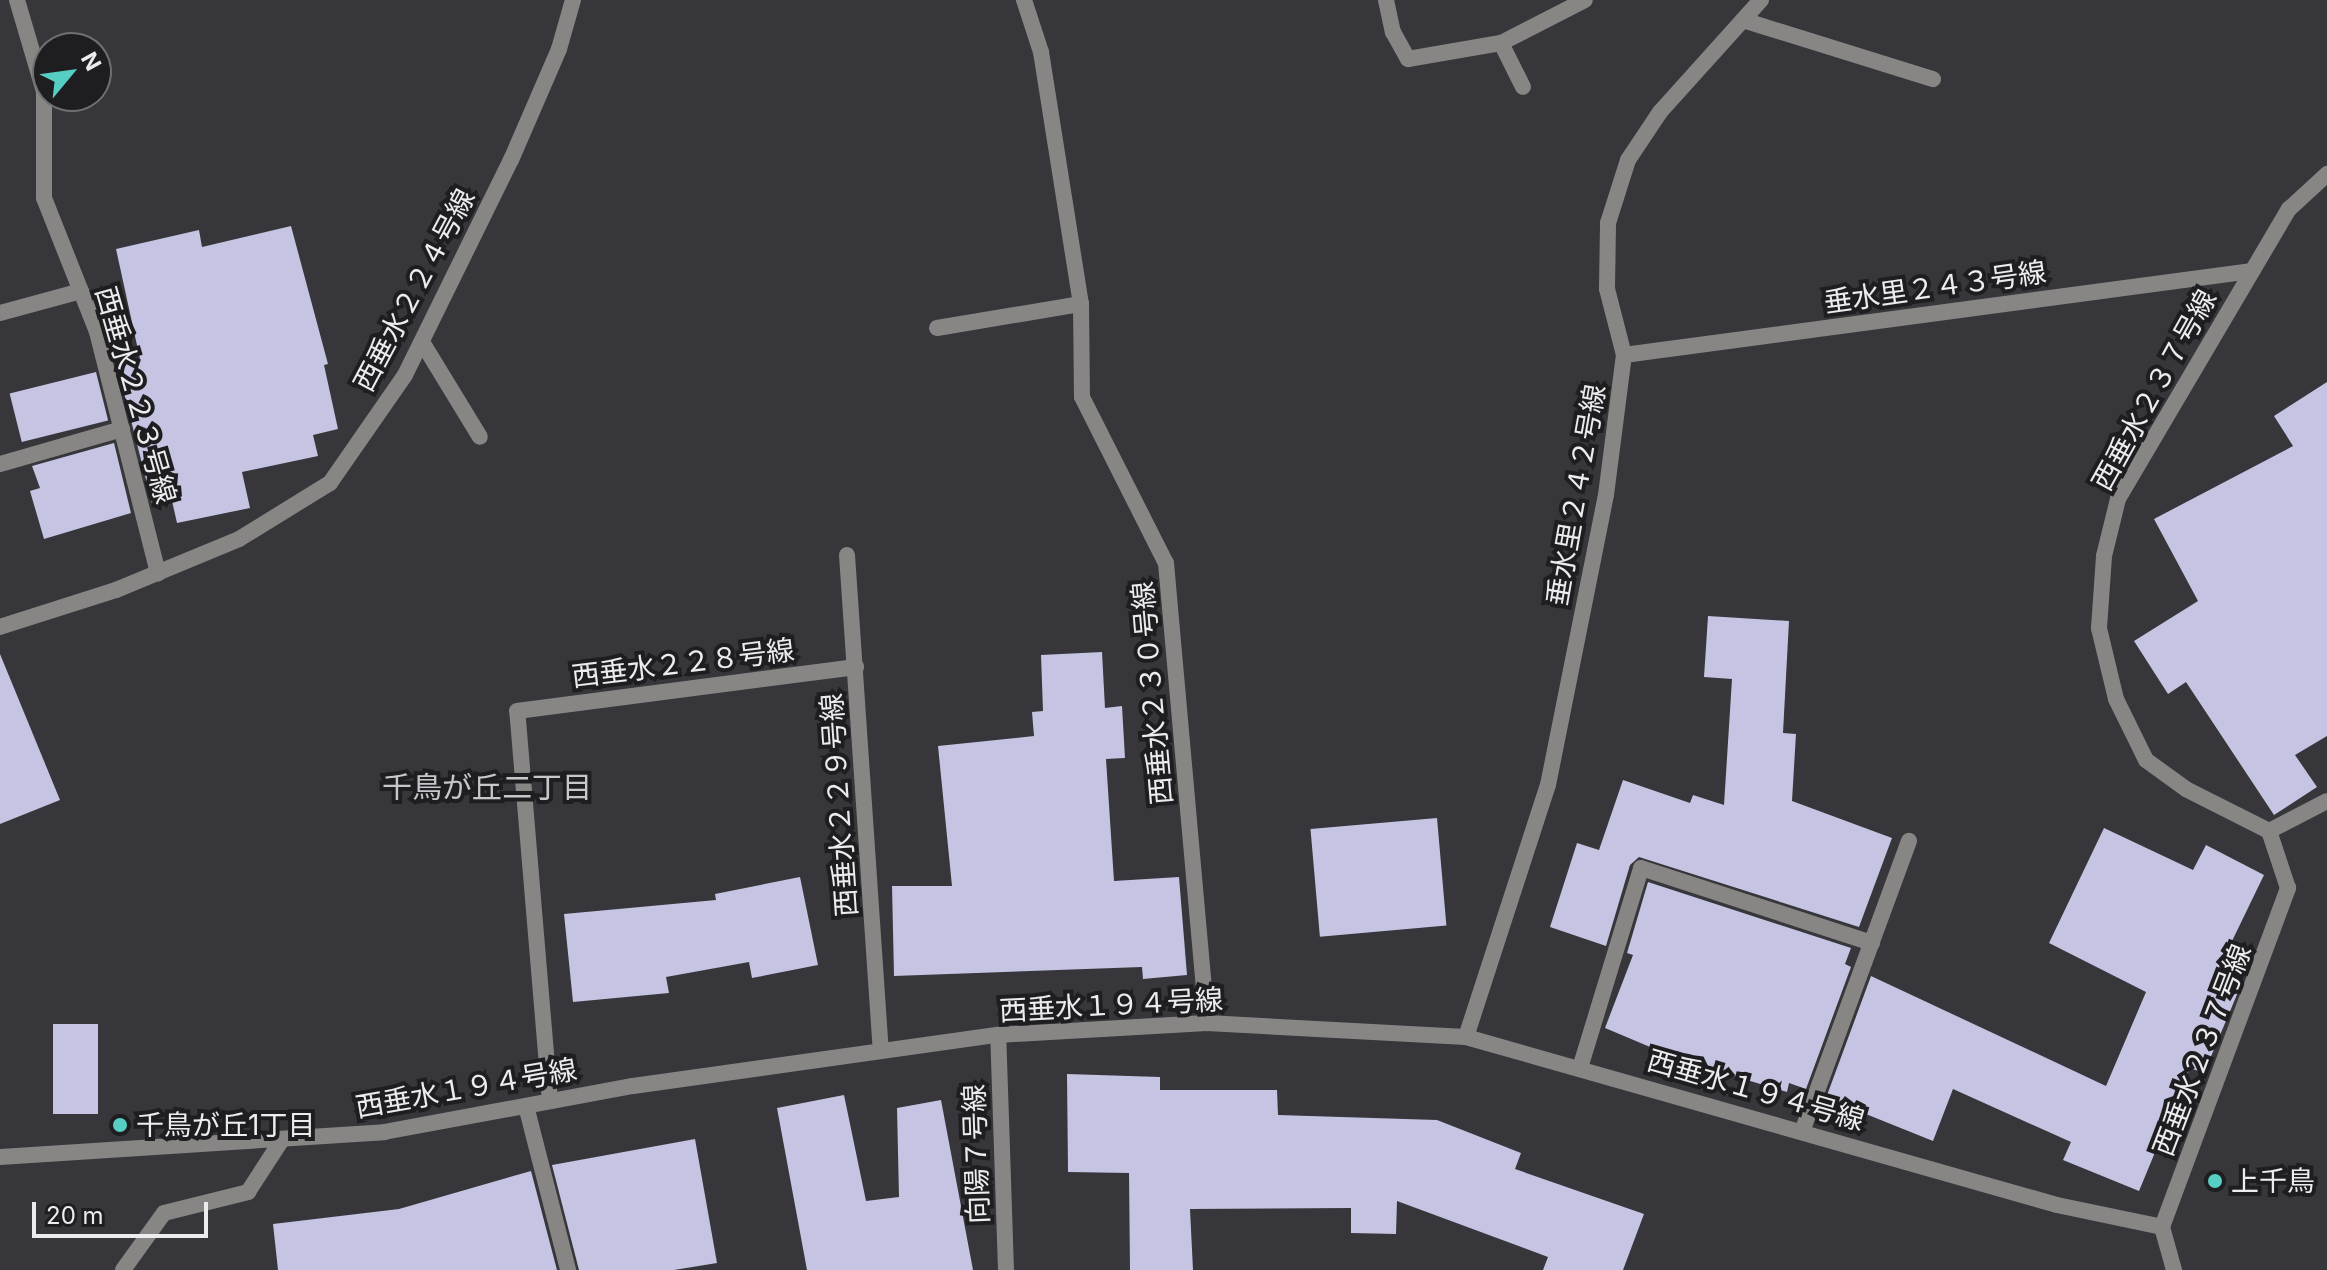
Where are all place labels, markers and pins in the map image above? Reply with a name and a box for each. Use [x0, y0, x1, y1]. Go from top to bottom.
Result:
place label: 千鳥が丘1丁目 [136, 1108, 315, 1142]
marker: 千鳥が丘1丁目 [111, 1116, 129, 1134]
place label: 上千鳥 [2231, 1164, 2315, 1198]
marker: 上千鳥 [2206, 1172, 2224, 1190]

